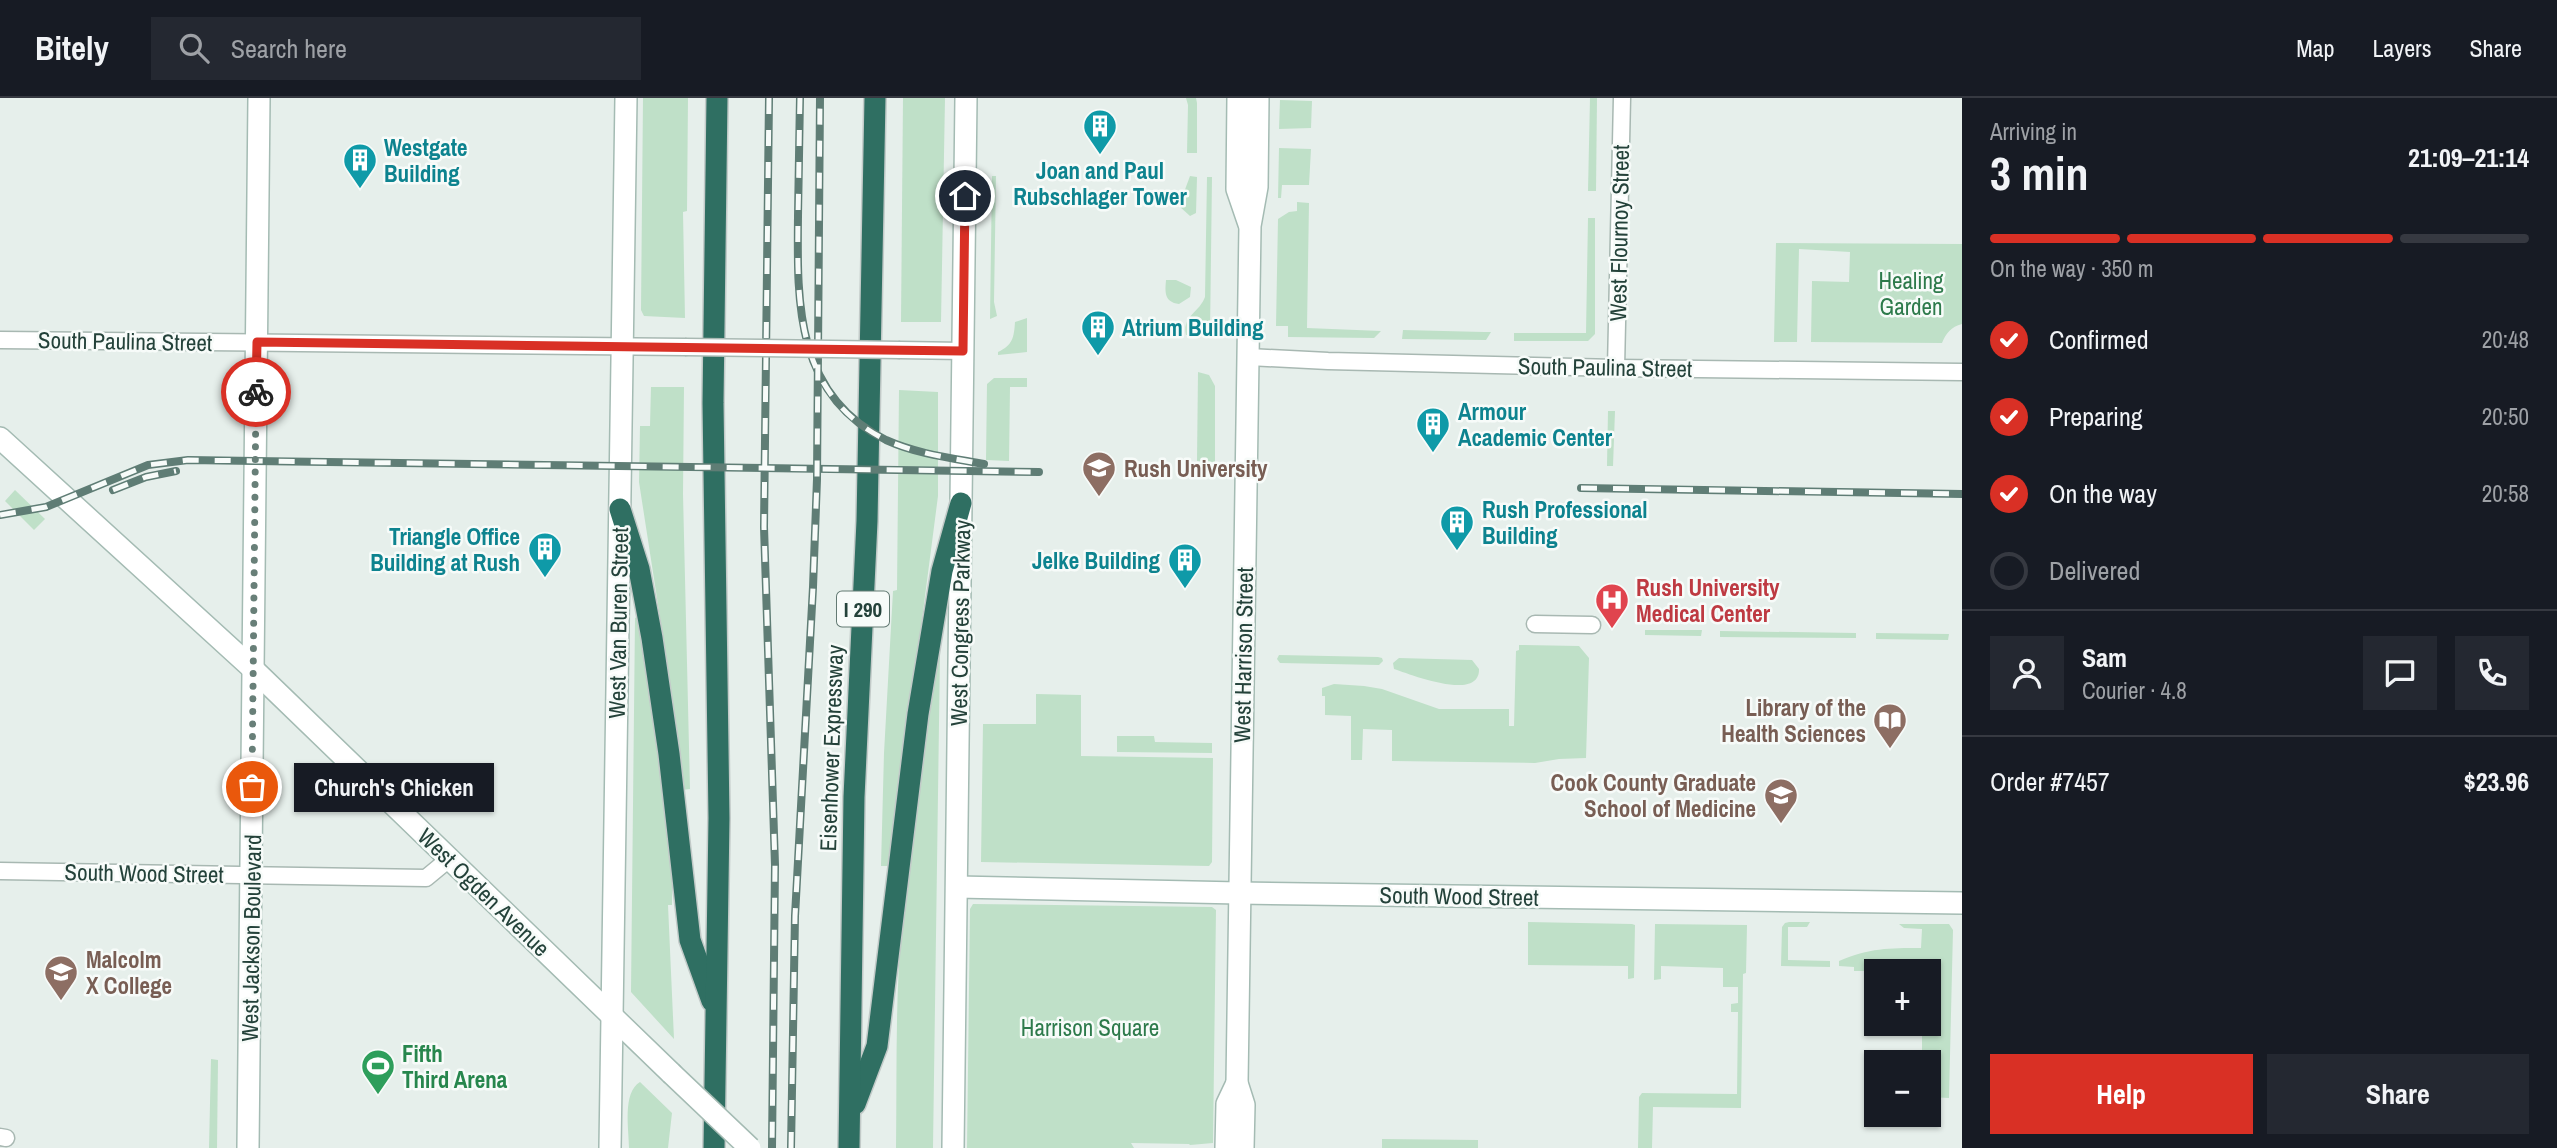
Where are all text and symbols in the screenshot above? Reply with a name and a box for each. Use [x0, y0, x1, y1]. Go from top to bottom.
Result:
search box [151, 17, 641, 80]
text: Bitely [35, 26, 109, 70]
icon: search [175, 29, 213, 67]
text: Search here [231, 31, 347, 66]
text: Map [2296, 32, 2334, 64]
text: Layers [2372, 32, 2431, 64]
text: Share [2469, 32, 2522, 64]
building icon: Joan and Paul Rubschlager Tower [1081, 107, 1119, 156]
text: Arriving in [1990, 116, 2077, 147]
place label: Westgate Building [384, 132, 468, 189]
text: 21:09–21:14 [2408, 140, 2529, 175]
building icon: Westgate Building [341, 141, 379, 190]
text: 3 min [1990, 142, 2089, 204]
street label: West Flournoy Street [1602, 144, 1636, 322]
place label: Joan and Paul Rubschlager Tower [1013, 155, 1187, 212]
pin [935, 166, 995, 226]
icon: home [946, 177, 984, 215]
text: On the way · 350 m [1990, 253, 2154, 284]
park label: Healing Garden [1879, 265, 1944, 322]
building icon: Atrium Building [1079, 308, 1117, 357]
place label: Atrium Building [1122, 312, 1264, 343]
icon: check [1990, 321, 2028, 359]
text: Confirmed [2049, 322, 2149, 357]
street label: South Paulina Street [38, 324, 212, 358]
text: 20:48 [2482, 324, 2529, 355]
street label: South Paulina Street [1518, 350, 1692, 384]
courier [221, 357, 291, 427]
icon: bike [237, 373, 275, 411]
place label: Armour Academic Center [1458, 396, 1613, 453]
icon: check [1990, 398, 2028, 436]
text: Preparing [2049, 399, 2143, 434]
text: 20:50 [2482, 401, 2529, 432]
building icon: Armour Academic Center [1414, 405, 1452, 454]
school or university icon: Rush University [1080, 449, 1118, 498]
place label: Rush University [1124, 453, 1268, 484]
icon: check [1990, 475, 2028, 513]
text: On the way [2049, 476, 2157, 511]
text: 20:58 [2482, 478, 2529, 509]
place label: Rush Professional Building [1482, 494, 1648, 551]
building icon: Rush Professional Building [1438, 503, 1476, 552]
street label: West Congress Parkway [943, 519, 977, 726]
place label: Triangle Office Building at Rush [370, 521, 520, 578]
street label: West Van Buren Street [601, 527, 635, 719]
building icon: Triangle Office Building at Rush [526, 530, 564, 579]
building icon: Jelke Building [1166, 541, 1204, 590]
place label: Jelke Building [1032, 545, 1160, 576]
text: Delivered [2049, 553, 2140, 588]
street label: West Harrison Street [1226, 567, 1260, 743]
place label: Rush University Medical Center [1636, 572, 1780, 629]
hospital icon: Rush University Medical Center [1593, 581, 1631, 630]
road number: I 290 [837, 592, 889, 626]
button: person [1990, 636, 2064, 710]
button: chat [2363, 636, 2437, 710]
button: phone [2455, 636, 2529, 710]
text: Sam [2082, 640, 2127, 675]
street label: Eisenhower Expressway [812, 644, 850, 852]
text: Courier · 4.8 [2082, 675, 2187, 706]
place label: Library of the Health Sciences [1721, 692, 1866, 749]
library icon: Library of the Health Sciences [1871, 701, 1909, 750]
pin [222, 757, 282, 817]
callout: Church's Chicken [294, 762, 494, 812]
text: Order #7457 [1990, 764, 2110, 799]
text: $23.96 [2464, 764, 2529, 799]
place label: Cook County Graduate School of Medicine [1551, 767, 1756, 824]
icon: bag [233, 768, 271, 806]
text: Church's Chicken [314, 772, 474, 803]
school or university icon: Cook County Graduate School of Medicine [1762, 776, 1800, 825]
street label: West Ogden Avenue [411, 821, 557, 963]
street label: West Jackson Boulevard [234, 834, 268, 1042]
street label: South Wood Street [64, 856, 224, 890]
street label: South Wood Street [1379, 879, 1539, 913]
place label: Malcolm X College [86, 944, 172, 1001]
school or university icon: Malcolm X College [42, 953, 80, 1002]
map controls [1864, 959, 1941, 1127]
button: + [1864, 959, 1941, 1036]
park label: Harrison Square [1021, 1012, 1159, 1043]
place label: Fifth Third Arena [402, 1038, 508, 1095]
sports icon: Fifth Third Arena [359, 1047, 397, 1096]
button: − [1864, 1050, 1941, 1127]
button: Help [1990, 1054, 2253, 1134]
button: Share [2267, 1054, 2529, 1134]

